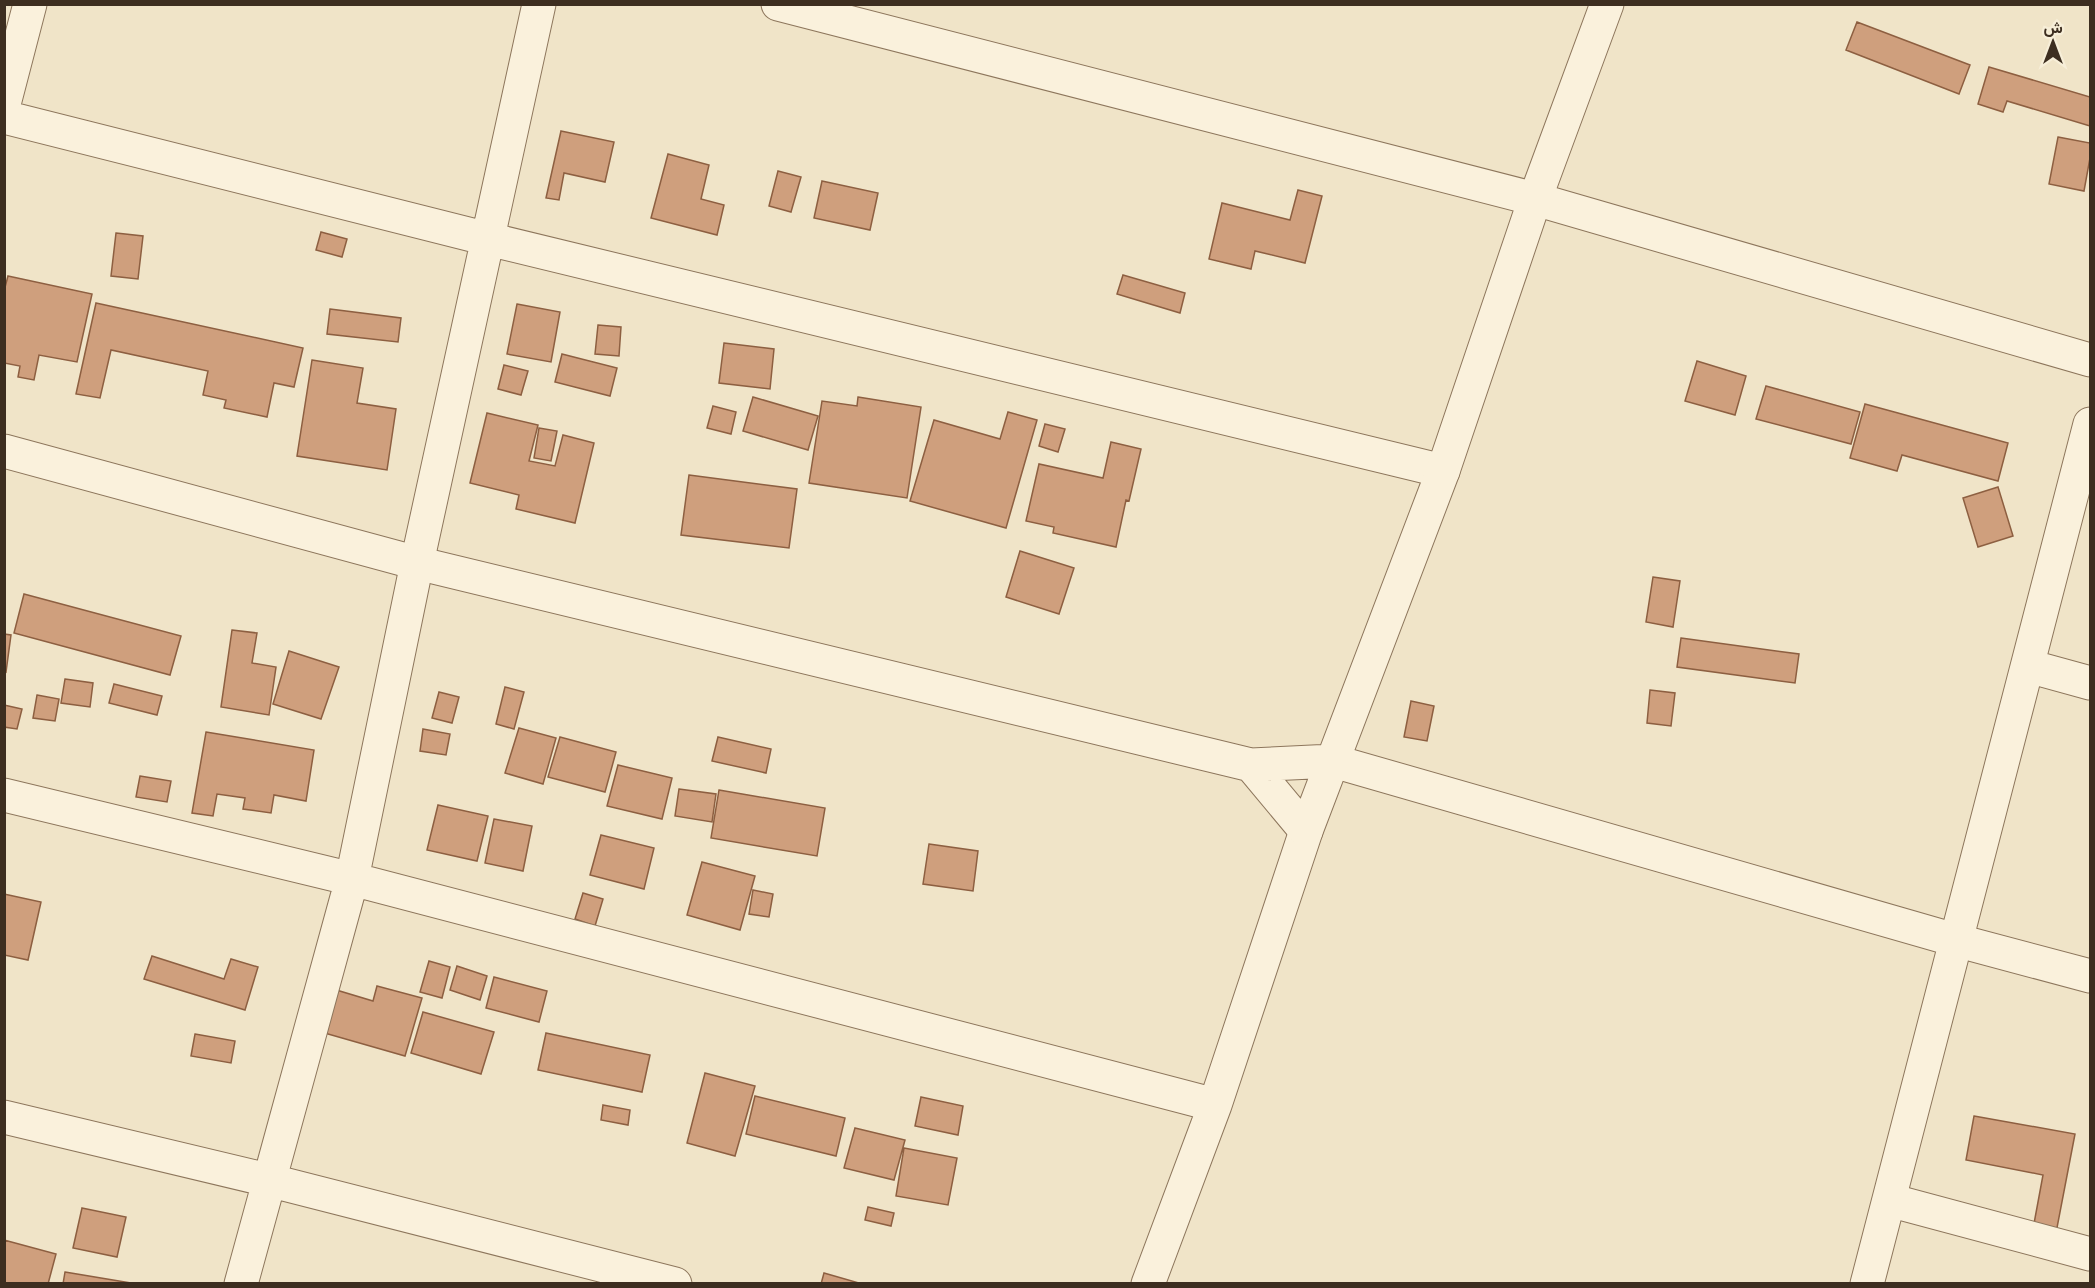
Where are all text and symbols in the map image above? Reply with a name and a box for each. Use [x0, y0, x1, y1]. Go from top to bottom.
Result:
north arrow [2023, 12, 2083, 72]
text: ش [2043, 16, 2063, 40]

